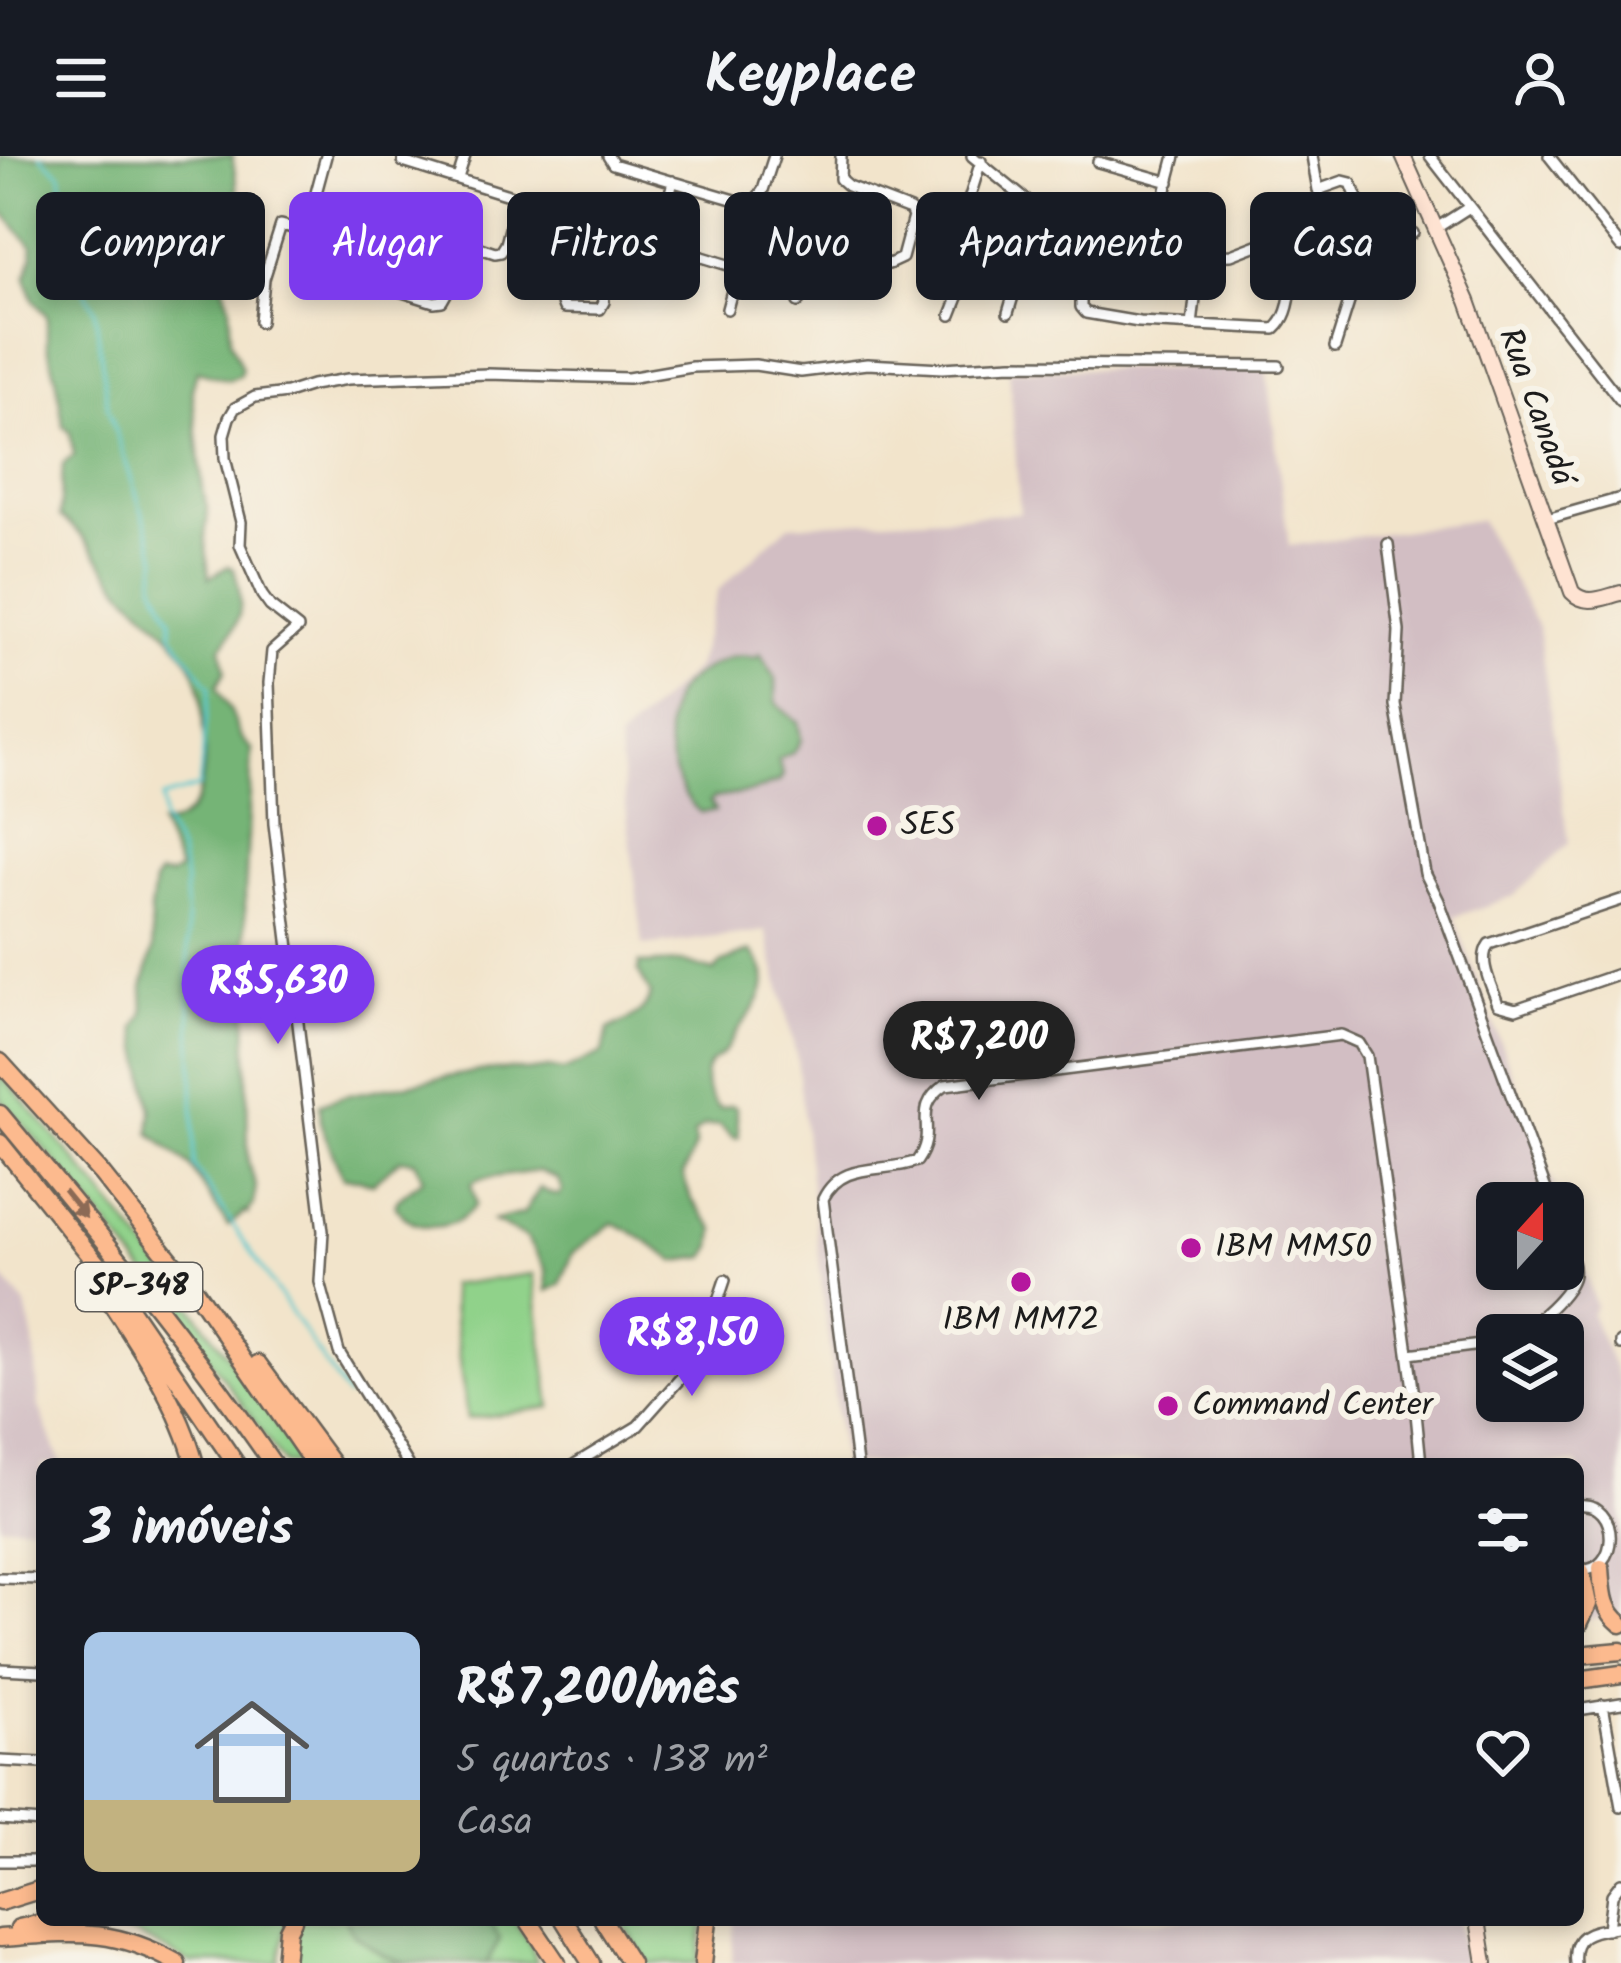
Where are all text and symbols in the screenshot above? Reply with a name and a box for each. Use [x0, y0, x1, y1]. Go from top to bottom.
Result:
text: Keyplace [705, 35, 916, 121]
icon: menu [48, 45, 114, 111]
icon: person [1507, 45, 1573, 111]
chip: Comprar [36, 192, 265, 300]
chip: Alugar [289, 192, 483, 300]
chip: Filtros [507, 192, 700, 300]
chip: Novo [724, 192, 892, 300]
chip: Apartamento [916, 192, 1226, 300]
chip: Casa [1250, 192, 1416, 300]
street label: Rua Canadá [1482, 321, 1589, 496]
place label: SES [901, 800, 955, 853]
marker: SES [864, 813, 890, 839]
pin: R$5,630 [167, 945, 389, 1047]
text: R$5,630 [209, 953, 347, 1015]
pin: R$7,200 [868, 1001, 1090, 1103]
text: R$7,200 [910, 1009, 1048, 1071]
north arrow [1476, 1182, 1584, 1290]
map controls [1476, 1182, 1584, 1422]
one-way arrow [61, 1189, 87, 1219]
place label: IBM MM50 [1215, 1222, 1372, 1275]
marker: IBM MM50 [1178, 1235, 1204, 1261]
road number: SP-348 [76, 1263, 202, 1311]
marker: IBM MM72 [1008, 1269, 1034, 1295]
place label: IBM MM72 [943, 1295, 1099, 1348]
pin: R$8,150 [581, 1297, 803, 1399]
text: R$8,150 [626, 1305, 758, 1367]
button: layers [1476, 1314, 1584, 1422]
place label: Command Center [1192, 1380, 1435, 1433]
marker: Command Center [1155, 1393, 1181, 1419]
text: 3 imóveis [84, 1490, 293, 1571]
icon: filters [1470, 1497, 1536, 1563]
text: R$7,200/mês [456, 1650, 739, 1731]
icon: home [180, 1680, 324, 1824]
icon: heart [1470, 1719, 1536, 1785]
text: 5 quartos · 138 m² [456, 1731, 768, 1793]
text: Casa [456, 1793, 533, 1855]

